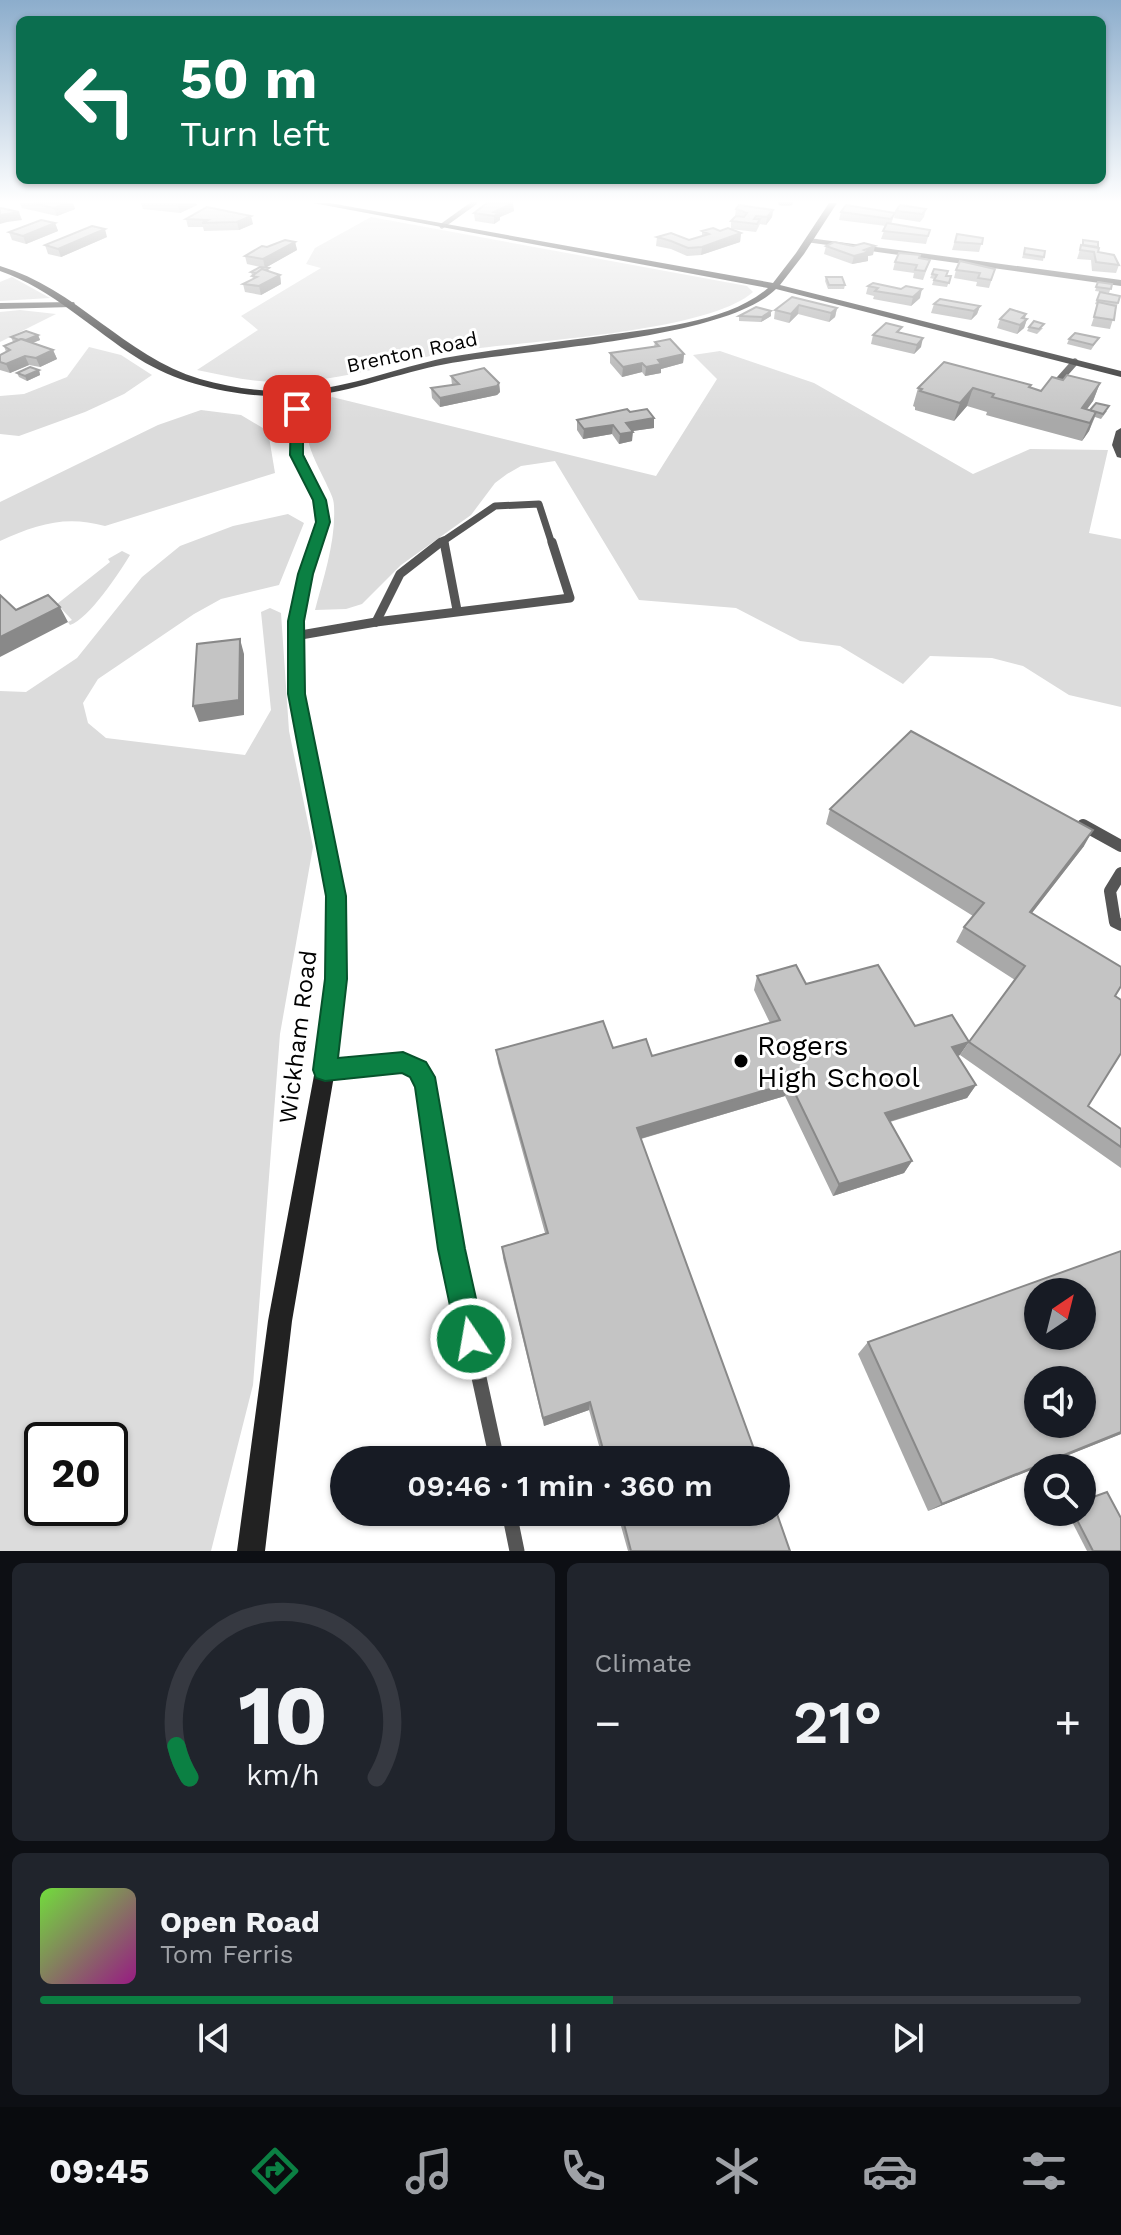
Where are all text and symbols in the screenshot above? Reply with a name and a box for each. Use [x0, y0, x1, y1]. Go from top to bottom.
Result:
text: 50 m [180, 46, 317, 112]
icon: left [48, 48, 152, 152]
text: Turn left [180, 113, 330, 155]
street label: Brenton Road [344, 326, 480, 378]
pin [263, 375, 331, 443]
icon: arrive [275, 387, 319, 431]
street label: Wickham Road [273, 949, 323, 1125]
place label: Rogers High School [757, 1029, 920, 1094]
marker: Rogers High School [732, 1052, 750, 1070]
north arrow [1024, 1278, 1096, 1350]
map controls [1024, 1278, 1096, 1526]
position arrow [429, 1297, 513, 1381]
button: sound [1024, 1366, 1096, 1438]
speed limit sign: 20 [24, 1422, 128, 1526]
button: search [1024, 1454, 1096, 1526]
text: 09:46 · 1 min · 360 m [407, 1468, 713, 1503]
text: Climate [595, 1648, 692, 1678]
text: 10 [239, 1667, 328, 1764]
text: 21° [793, 1687, 882, 1758]
text: − [595, 1697, 621, 1749]
text: + [1054, 1697, 1081, 1749]
text: km/h [246, 1758, 320, 1792]
text: Open Road [160, 1904, 320, 1939]
text: Tom Ferris [160, 1939, 293, 1969]
icon: previous [192, 2016, 236, 2060]
icon: pause [539, 2016, 583, 2060]
icon: next [886, 2016, 930, 2060]
icon: directions [247, 2143, 303, 2199]
icon: music [401, 2143, 457, 2199]
icon: phone [555, 2143, 611, 2199]
icon: climate [709, 2143, 765, 2199]
icon: car [862, 2143, 918, 2199]
icon: filters [1016, 2143, 1072, 2199]
text: 09:45 [49, 2150, 149, 2192]

